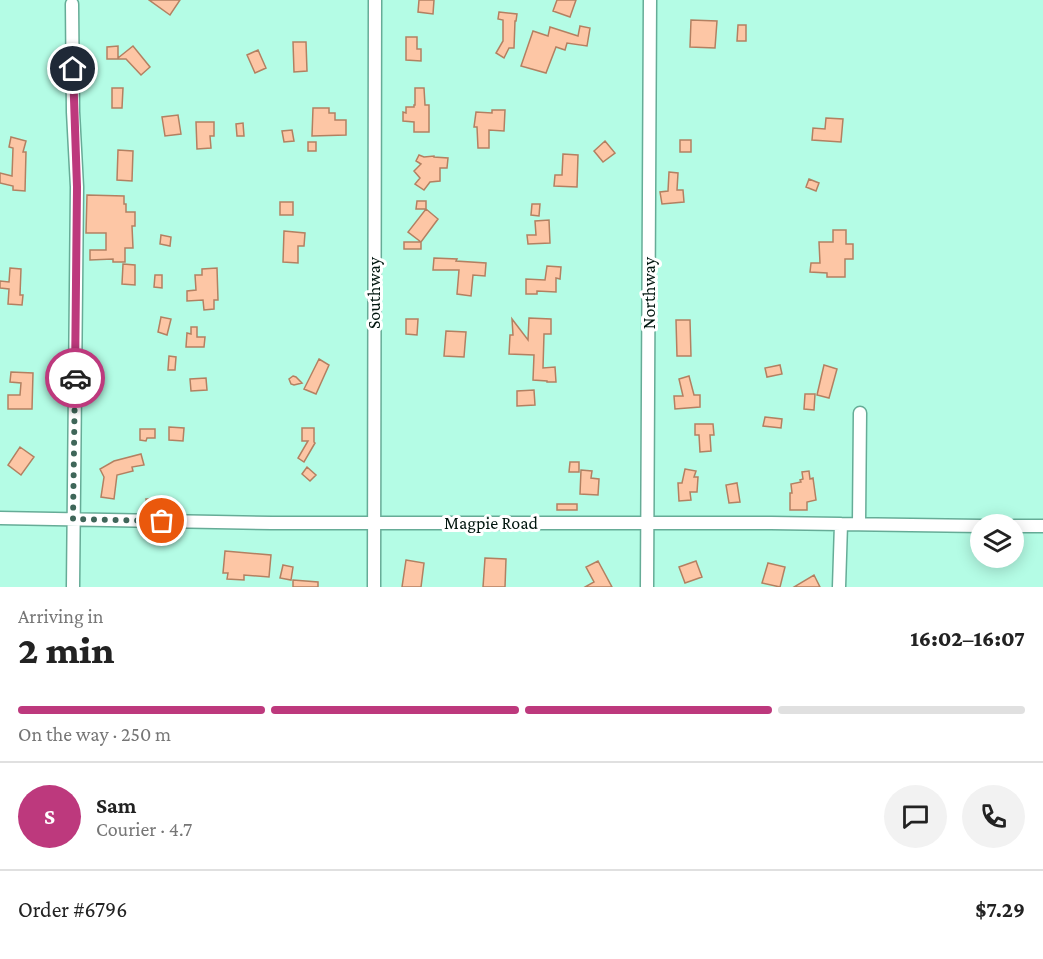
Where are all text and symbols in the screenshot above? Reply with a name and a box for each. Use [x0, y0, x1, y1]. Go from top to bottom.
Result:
pin [47, 43, 98, 94]
icon: home [56, 52, 89, 85]
street label: Southway [364, 256, 384, 329]
street label: Northway [639, 256, 659, 329]
courier [45, 348, 105, 408]
icon: car [59, 362, 92, 395]
pin [136, 495, 187, 546]
icon: bag [145, 504, 178, 537]
street label: Magpie Road [444, 513, 538, 533]
map controls [970, 514, 1024, 568]
button: layers [970, 514, 1024, 568]
text: Arriving in [18, 605, 103, 627]
text: 16:02–16:07 [910, 626, 1025, 651]
text: 2 min [18, 628, 114, 671]
text: On the way · 250 m [18, 723, 171, 745]
button: chat [884, 785, 947, 848]
button: phone [962, 785, 1025, 848]
text: Sam [96, 793, 136, 818]
text: S [44, 804, 55, 829]
text: Courier · 4.7 [96, 818, 192, 840]
text: Order #6796 [18, 897, 127, 922]
text: $7.29 [975, 897, 1025, 922]

